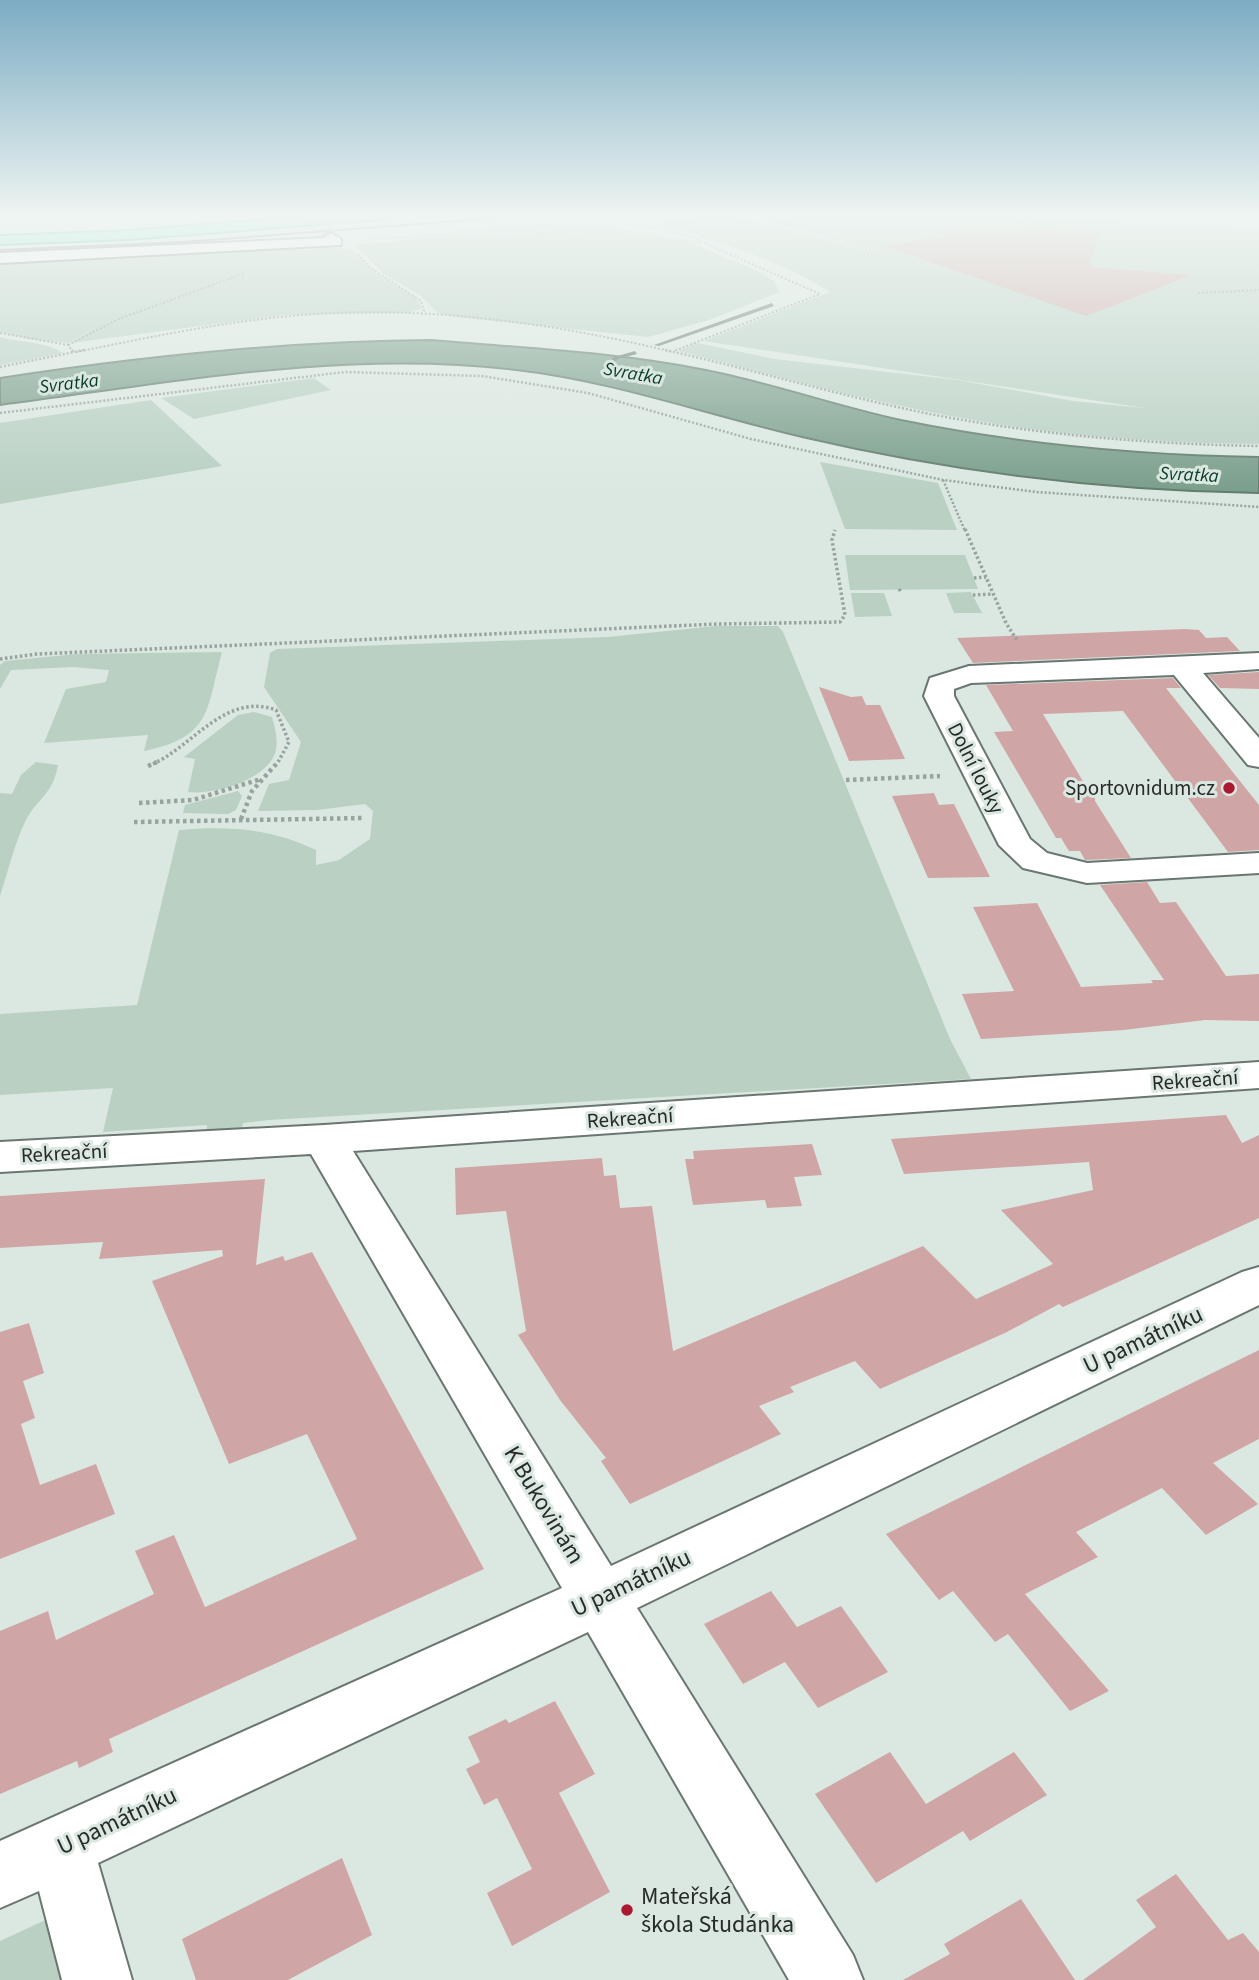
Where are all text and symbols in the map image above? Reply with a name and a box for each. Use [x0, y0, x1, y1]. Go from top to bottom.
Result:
water label: Svratka [601, 356, 665, 392]
water label: Svratka [38, 367, 100, 401]
water label: Svratka [1158, 460, 1220, 490]
street label: Dolní louky [940, 717, 1012, 819]
place label: Sportovnidum.cz [1065, 773, 1215, 803]
marker: Sportovnidum.cz [1221, 780, 1237, 796]
street label: Rekreační [1151, 1062, 1240, 1098]
street label: Rekreační [586, 1100, 675, 1136]
street label: Rekreační [20, 1136, 109, 1170]
street label: U památníku [1077, 1297, 1209, 1383]
street label: K Bukovinám [495, 1439, 593, 1571]
street label: U památníku [565, 1540, 697, 1626]
street label: U památníku [51, 1778, 183, 1864]
place label: Mateřská škola Studánka [641, 1879, 794, 1942]
marker: Mateřská škola Studánka [619, 1902, 635, 1918]

